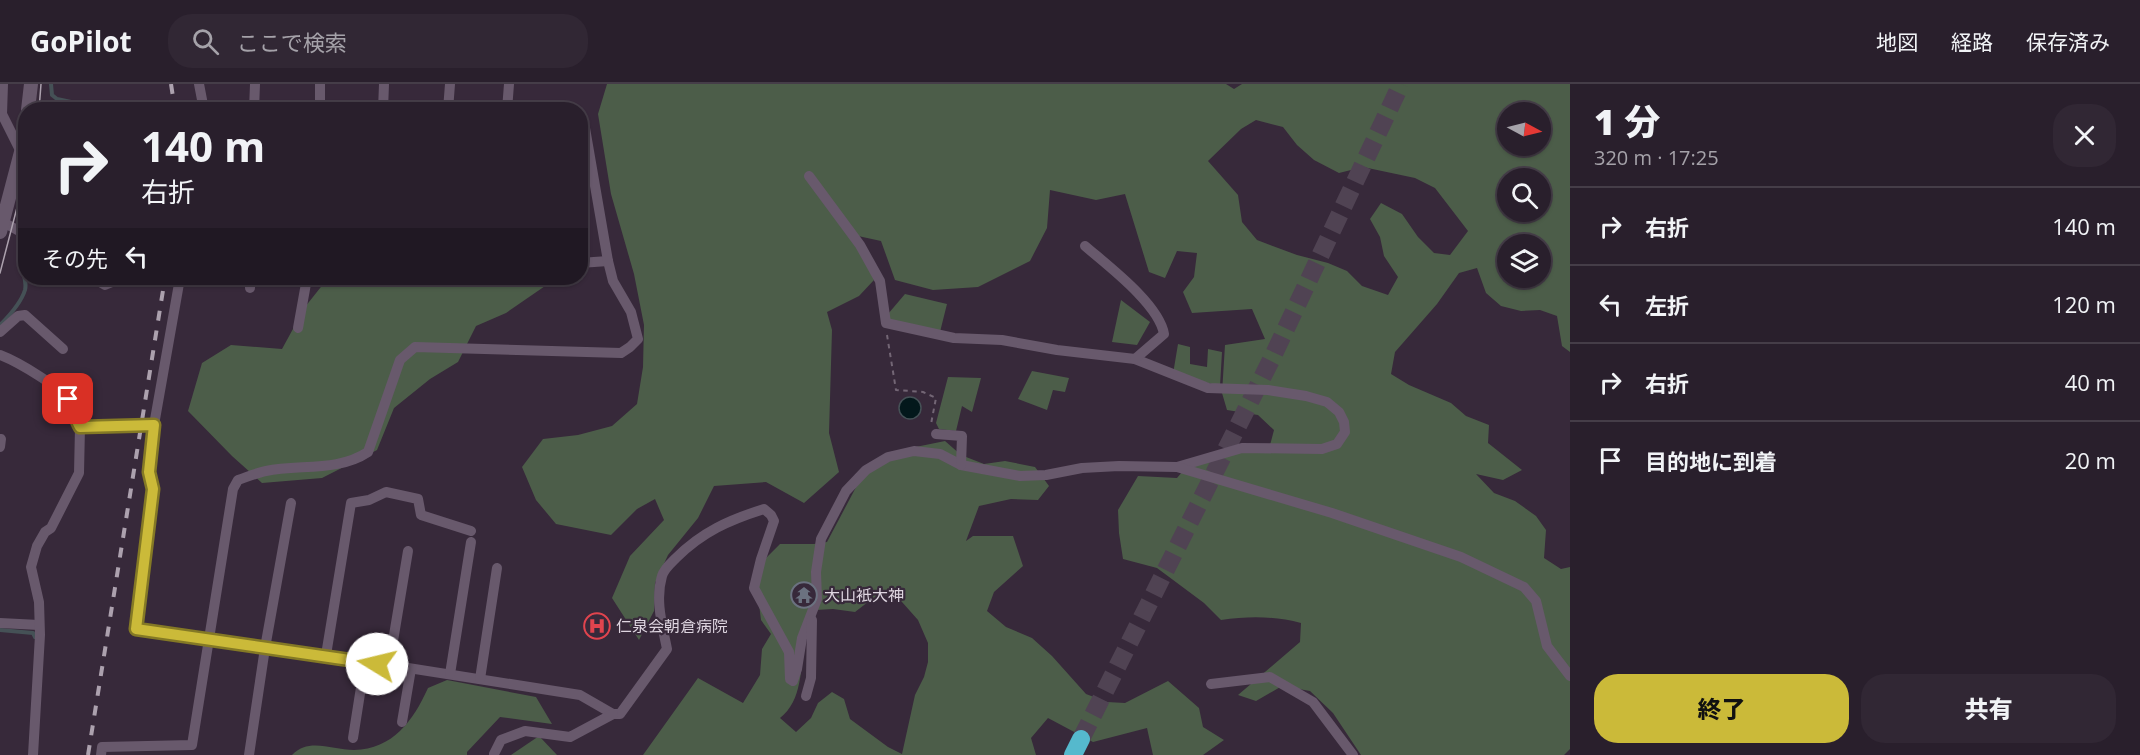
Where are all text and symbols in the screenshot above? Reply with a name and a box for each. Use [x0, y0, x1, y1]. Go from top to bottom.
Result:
search box [168, 14, 588, 68]
text: GoPilot [30, 22, 132, 60]
icon: search [189, 25, 222, 58]
text: ここで検索 [237, 27, 347, 57]
text: 地図 [1876, 28, 1918, 56]
text: 経路 [1951, 28, 1993, 56]
text: 保存済み [2026, 28, 2110, 56]
text: 1 分 [1594, 97, 1660, 146]
north arrow [1497, 102, 1551, 156]
map controls [1497, 102, 1551, 288]
button: close [2053, 104, 2116, 167]
text: 140 m [141, 117, 265, 174]
icon: right [42, 126, 120, 204]
text: 320 m · 17:25 [1594, 144, 1719, 171]
button: search [1497, 168, 1551, 222]
text: 右折 [141, 173, 195, 210]
icon: right [1594, 210, 1627, 243]
text: 140 m [2052, 211, 2116, 241]
text: 右折 [1645, 212, 1689, 242]
button: layers [1497, 234, 1551, 288]
icon: left [120, 240, 153, 273]
text: その先 [42, 243, 108, 273]
icon: left [1594, 288, 1627, 321]
text: 120 m [2052, 289, 2116, 319]
text: 左折 [1645, 290, 1689, 320]
icon: right [1594, 366, 1627, 399]
text: 40 m [2065, 367, 2116, 397]
text: 右折 [1645, 368, 1689, 398]
pin [42, 373, 93, 424]
icon: arrive [51, 382, 84, 415]
icon: arrive [1594, 444, 1627, 477]
text: 20 m [2065, 445, 2116, 475]
text: 目的地に到着 [1645, 446, 1777, 476]
temple icon: 大山衹大神 [789, 580, 819, 610]
place label: 大山衹大神 [824, 584, 904, 606]
hospital icon: 仁泉会朝倉病院 [582, 611, 612, 641]
place label: 仁泉会朝倉病院 [616, 615, 728, 637]
position arrow [345, 632, 409, 696]
button: 終了 [1594, 674, 1849, 743]
button: 共有 [1861, 674, 2116, 743]

